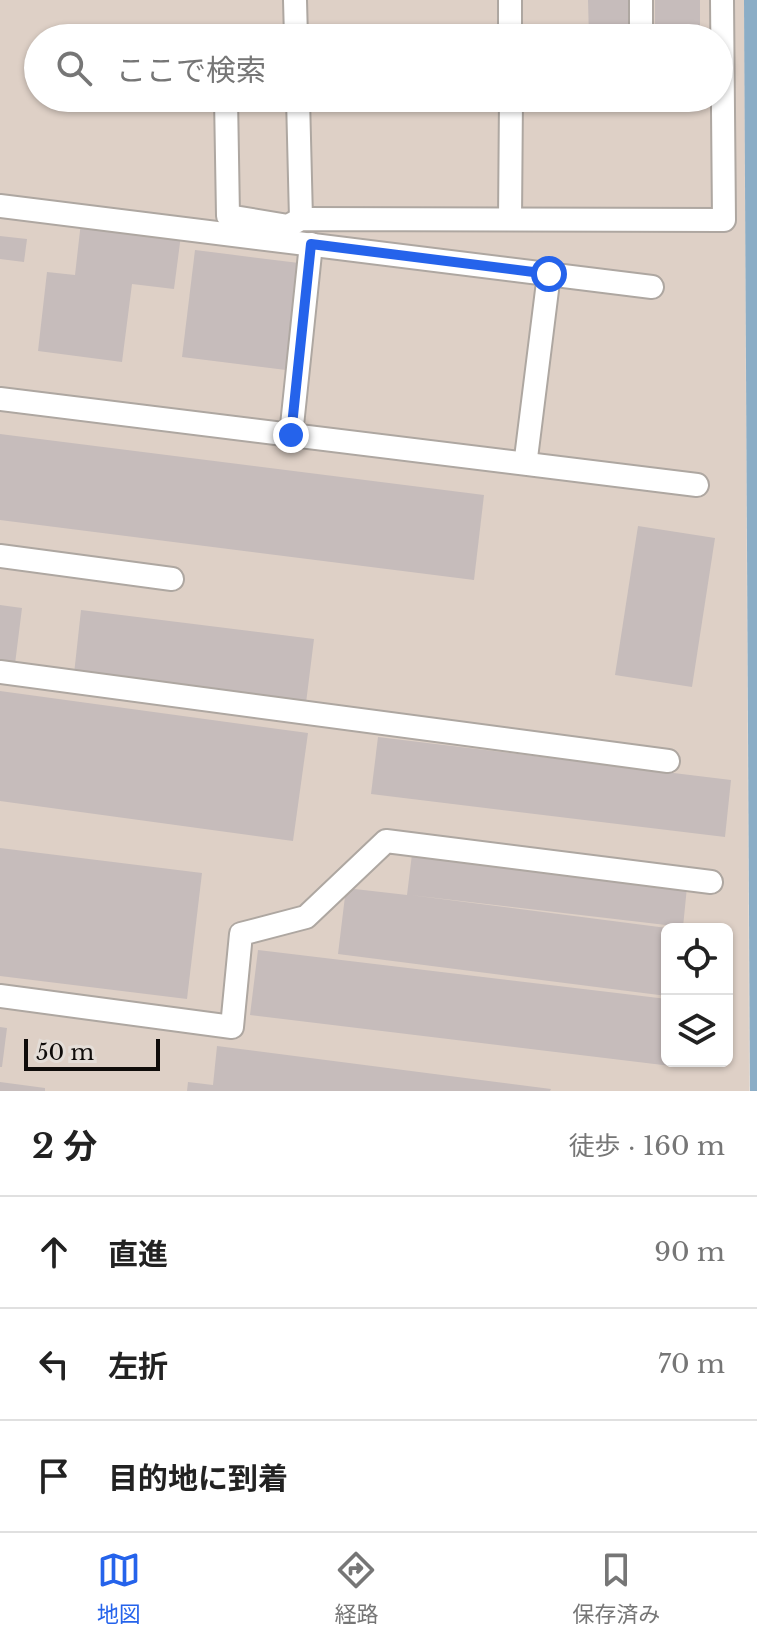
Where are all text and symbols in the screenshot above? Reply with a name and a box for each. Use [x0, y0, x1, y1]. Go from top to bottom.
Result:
search box [24, 24, 733, 112]
icon: search [52, 46, 96, 90]
text: ここで検索 [116, 52, 266, 89]
route start [531, 256, 567, 292]
route end [273, 417, 309, 453]
map controls [661, 923, 733, 1067]
button: locate [661, 923, 733, 995]
button: layers [661, 995, 733, 1067]
scale bar [24, 1035, 160, 1071]
text: 50 m [36, 1039, 94, 1066]
text: 2 分 [32, 1125, 97, 1167]
text: 徒歩 · 160 m [568, 1130, 725, 1162]
icon: ahead [32, 1230, 76, 1274]
text: 直進 [108, 1236, 168, 1273]
text: 90 m [654, 1236, 725, 1268]
icon: left [32, 1342, 76, 1386]
text: 左折 [108, 1348, 168, 1385]
text: 70 m [658, 1348, 725, 1380]
icon: arrive [32, 1454, 76, 1498]
text: 目的地に到着 [108, 1460, 288, 1497]
tab: 地図 [97, 1548, 141, 1628]
tab: 経路 [334, 1548, 378, 1628]
tab: 保存済み [572, 1548, 660, 1628]

